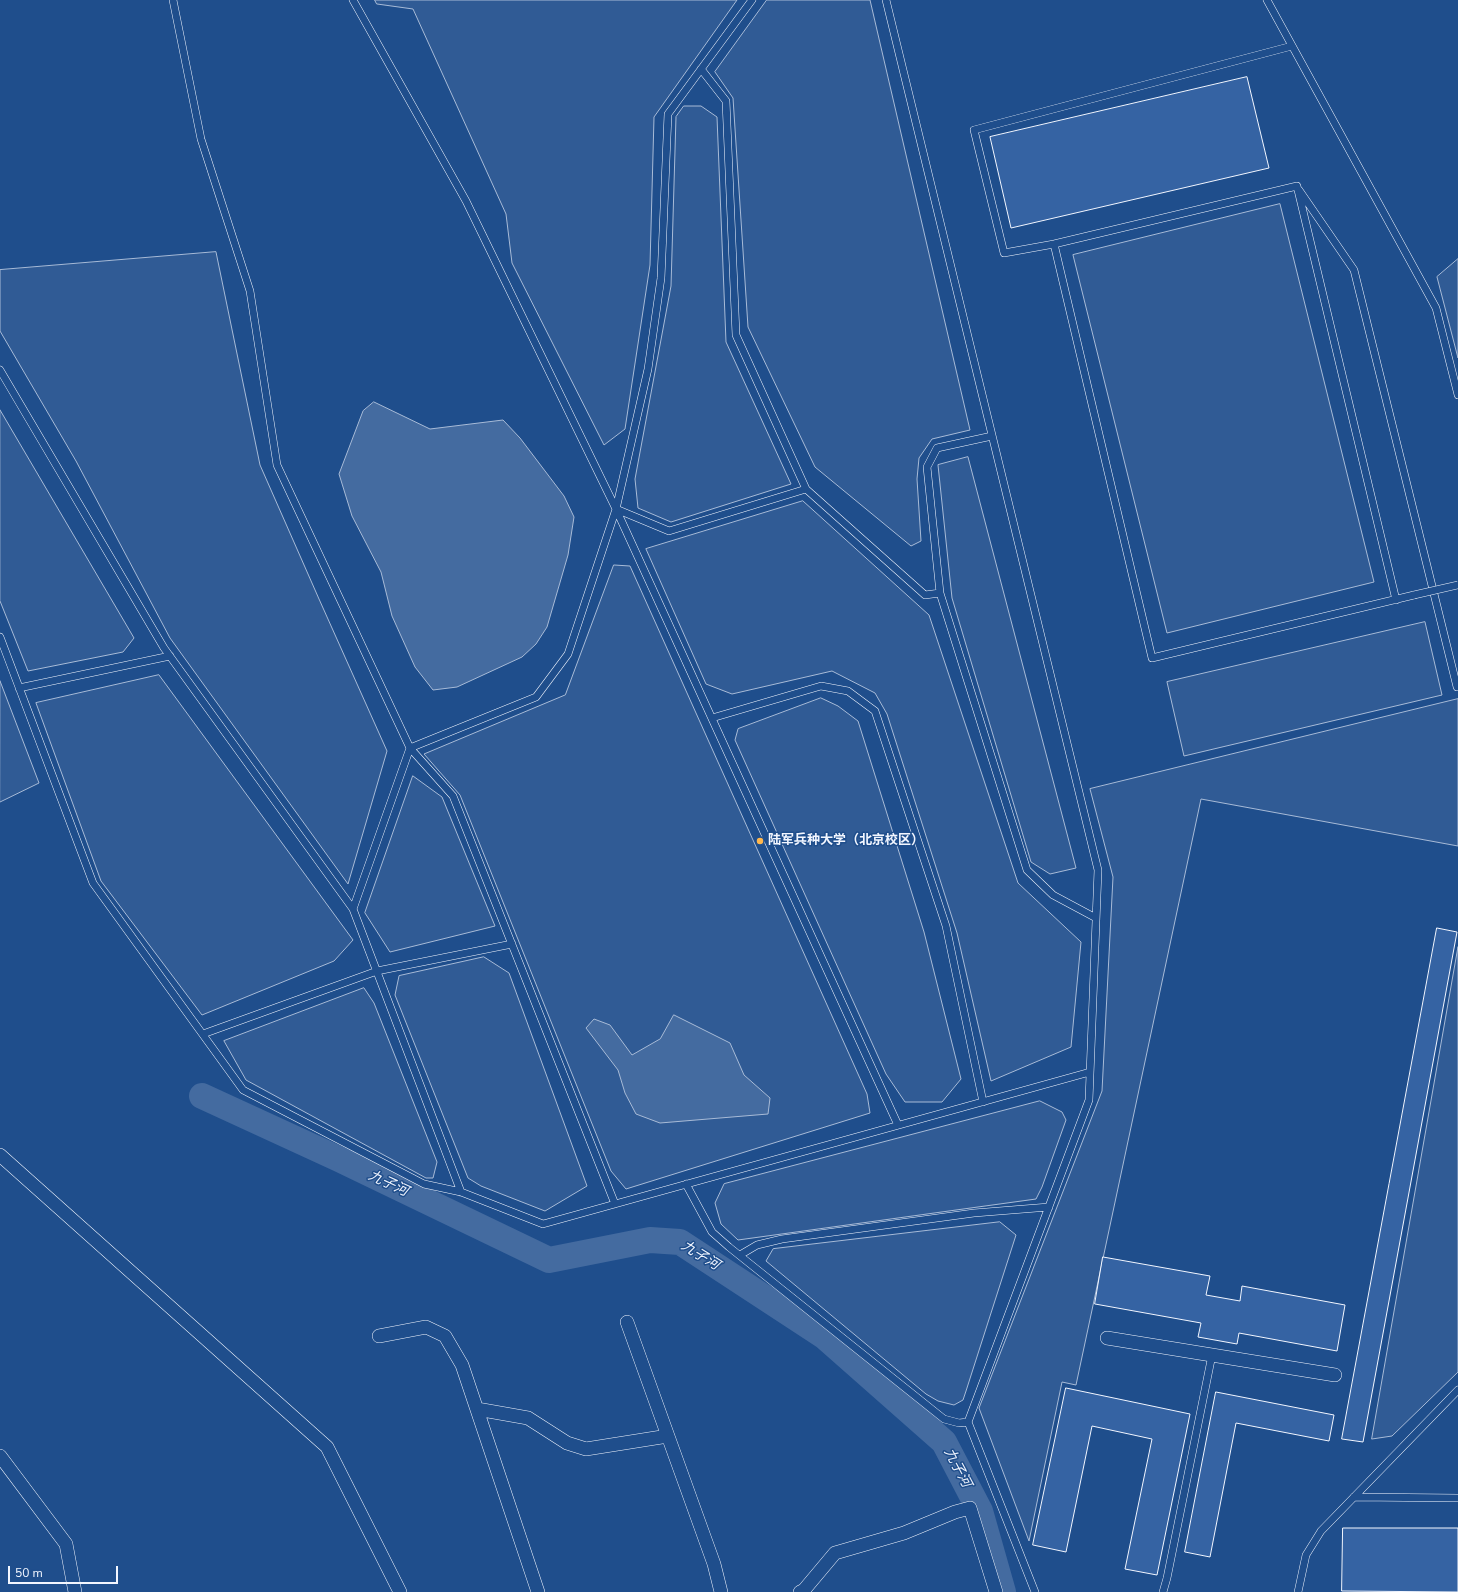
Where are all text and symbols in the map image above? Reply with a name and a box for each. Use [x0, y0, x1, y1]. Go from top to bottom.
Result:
place label: 陆军兵种大学（北京校区） [768, 833, 924, 849]
marker: 陆军兵种大学（北京校区） [755, 836, 765, 846]
water label: 九子河 [365, 1168, 411, 1200]
water label: 九子河 [678, 1238, 722, 1274]
water label: 九子河 [940, 1446, 974, 1490]
scale bar [10, 1558, 120, 1584]
text: 50 m [15, 1565, 43, 1581]

